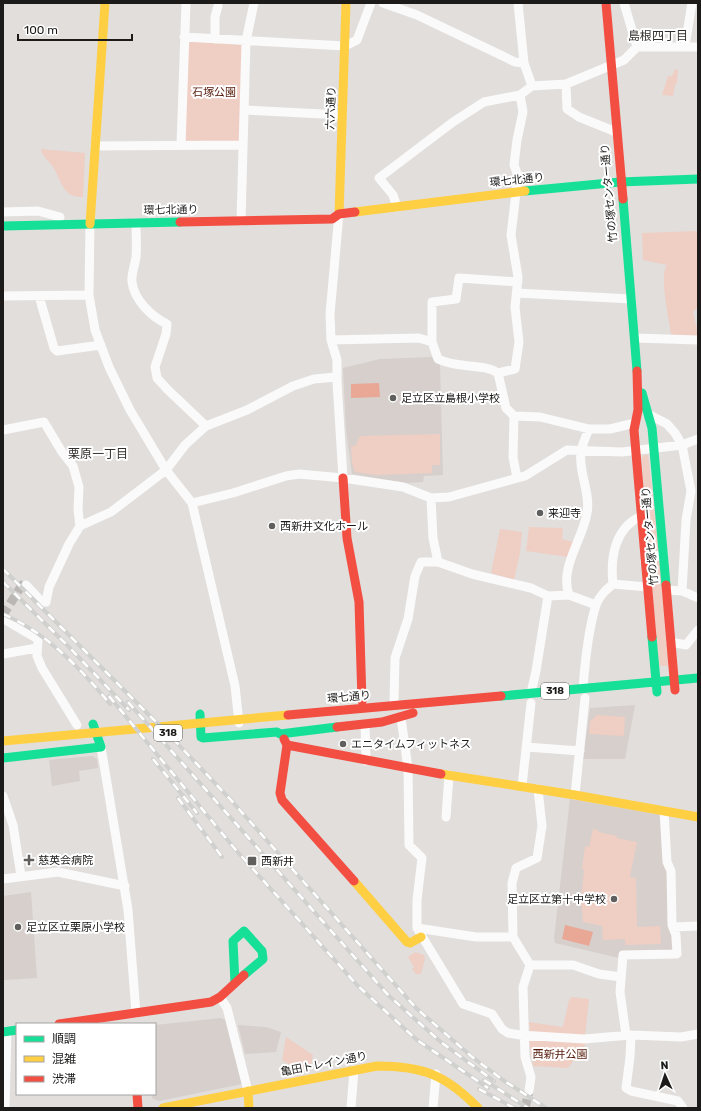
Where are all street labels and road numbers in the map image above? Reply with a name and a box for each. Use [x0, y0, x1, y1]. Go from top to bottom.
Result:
street label: 六六通り [324, 86, 338, 130]
street label: 竹の塚センター通り [598, 143, 620, 243]
street label: 環七北通り [489, 171, 545, 189]
street label: 環七北通り [143, 203, 199, 217]
street label: 竹の塚センター通り [639, 486, 661, 586]
road number: 318 [541, 683, 569, 699]
street label: 環七通り [327, 689, 371, 705]
road number: 318 [154, 725, 182, 741]
street label: 亀田トレイン通り [280, 1049, 368, 1079]

